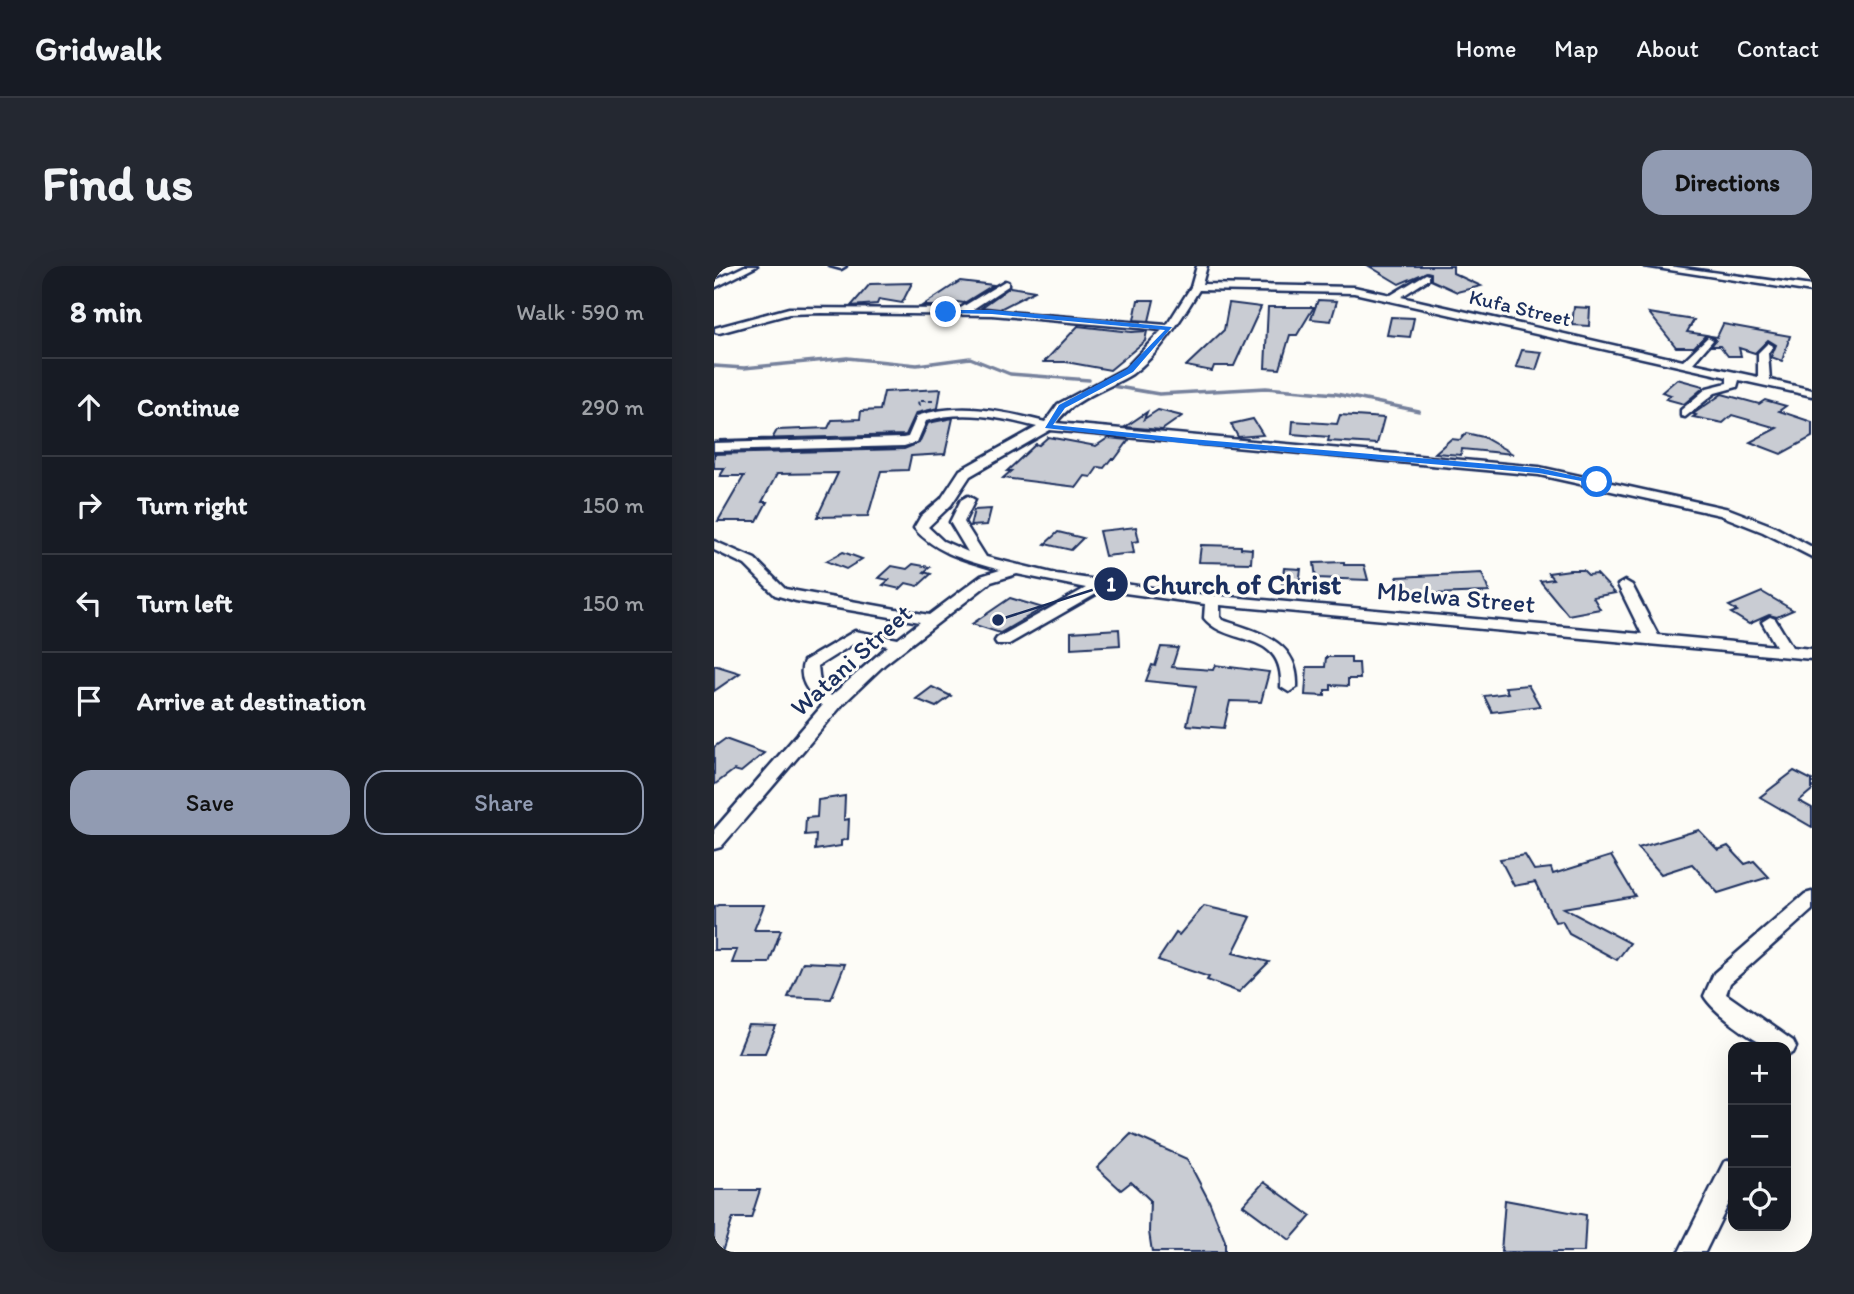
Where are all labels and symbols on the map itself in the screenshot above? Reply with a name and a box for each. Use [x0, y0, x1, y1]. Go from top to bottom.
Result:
street label: Kufa Street [1467, 284, 1574, 331]
route end [930, 296, 961, 327]
route start [1581, 466, 1612, 497]
callout: Church of Christ [1094, 559, 1355, 608]
text: Church of Christ [1143, 567, 1342, 601]
text: 1 [1106, 571, 1116, 596]
street label: Mbelwa Street [1375, 574, 1537, 620]
street label: Watani Street [784, 597, 919, 723]

